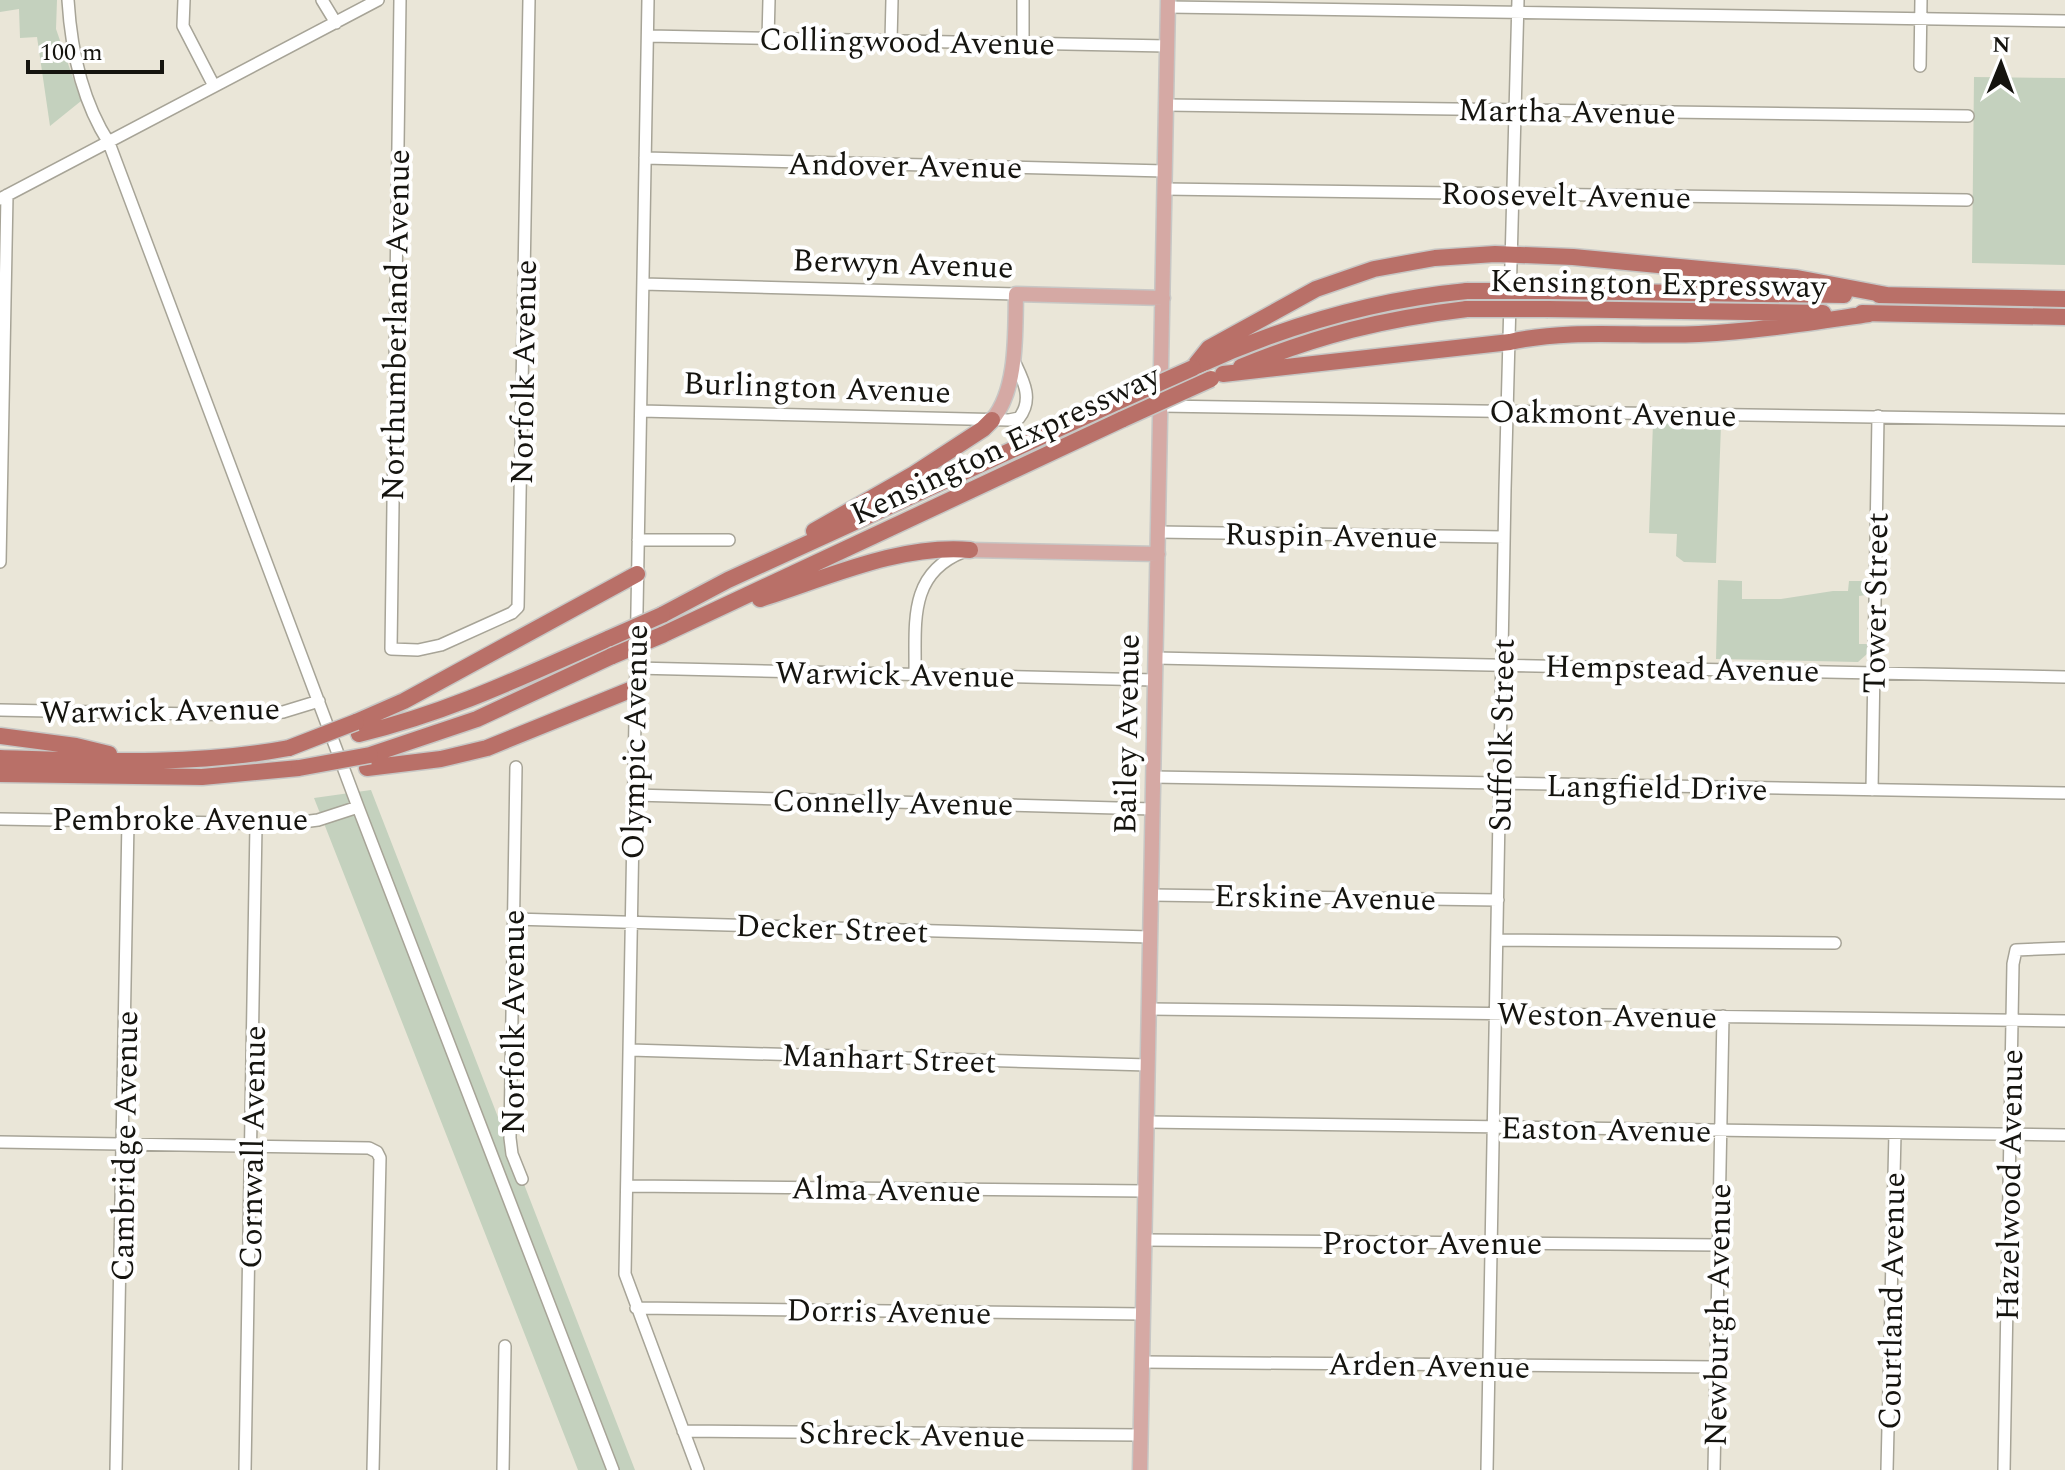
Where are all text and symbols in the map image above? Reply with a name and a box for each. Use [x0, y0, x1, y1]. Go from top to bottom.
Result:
street label: Collingwood Avenue [759, 15, 1055, 70]
scale bar [28, 24, 162, 74]
north arrow [1961, 24, 2041, 104]
text: N [1992, 29, 2011, 62]
text: 100 m [40, 35, 103, 71]
street label: Martha Avenue [1458, 86, 1676, 139]
street label: Andover Avenue [787, 140, 1023, 193]
street label: Northumberland Avenue [369, 149, 424, 501]
street label: Roosevelt Avenue [1440, 170, 1692, 223]
street label: Berwyn Avenue [792, 236, 1014, 293]
street label: Kensington Expressway [1489, 257, 1828, 312]
street label: Norfolk Avenue [498, 259, 551, 485]
street label: Kensington Expressway [843, 351, 1170, 539]
street label: Burlington Avenue [682, 359, 952, 418]
street label: Oakmont Avenue [1489, 388, 1737, 441]
street label: Ruspin Avenue [1224, 510, 1438, 563]
street label: Tower Street [1850, 512, 1903, 694]
street label: Olympic Avenue [609, 624, 662, 860]
street label: Bailey Avenue [1101, 633, 1154, 835]
street label: Suffolk Street [1476, 638, 1529, 832]
street label: Hempstead Avenue [1544, 643, 1820, 696]
street label: Warwick Avenue [775, 649, 1015, 702]
street label: Warwick Avenue [40, 685, 280, 738]
street label: Langfield Drive [1546, 762, 1768, 815]
street label: Connelly Avenue [772, 777, 1014, 830]
street label: Pembroke Avenue [52, 796, 308, 845]
street label: Erskine Avenue [1213, 872, 1437, 925]
street label: Decker Street [735, 902, 929, 957]
street label: Norfolk Avenue [490, 910, 539, 1135]
street label: Weston Avenue [1496, 990, 1718, 1043]
street label: Cambridge Avenue [99, 1010, 152, 1282]
street label: Cornwall Avenue [227, 1025, 280, 1269]
street label: Manhart Street [781, 1031, 997, 1088]
street label: Hazelwood Avenue [1984, 1049, 2037, 1321]
street label: Easton Avenue [1500, 1104, 1712, 1157]
street label: Alma Avenue [791, 1164, 981, 1217]
street label: Courtland Avenue [1866, 1172, 1919, 1430]
street label: Newburgh Avenue [1692, 1183, 1745, 1447]
street label: Proctor Avenue [1322, 1220, 1542, 1269]
street label: Dorris Avenue [786, 1286, 992, 1339]
street label: Arden Avenue [1327, 1340, 1531, 1393]
street label: Schreck Avenue [798, 1409, 1026, 1462]

